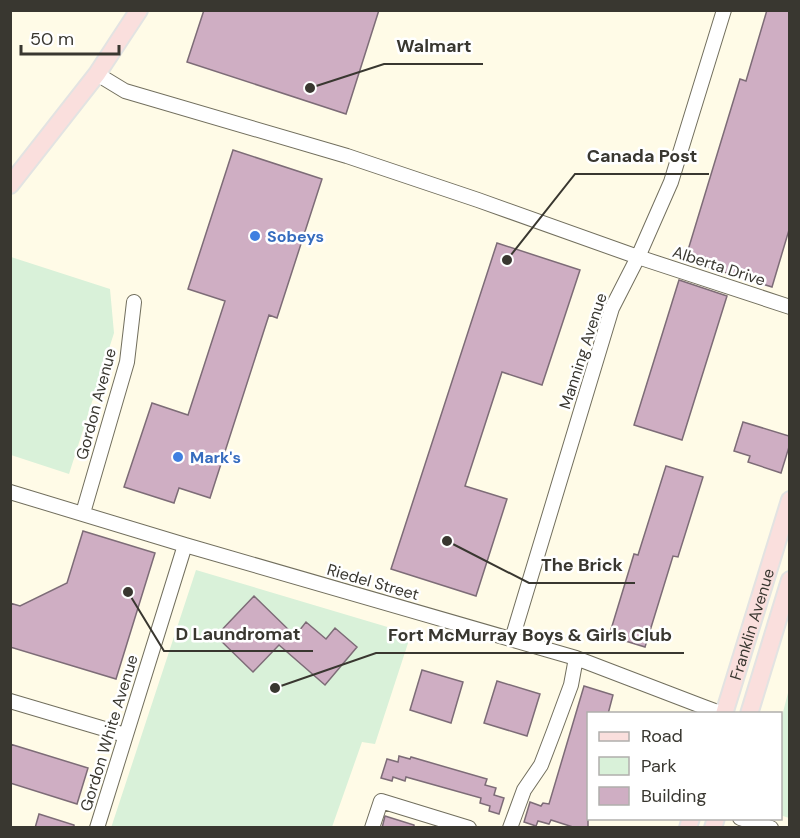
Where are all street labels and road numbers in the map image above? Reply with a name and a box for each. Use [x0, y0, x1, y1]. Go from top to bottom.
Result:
street label: Alberta Drive [670, 241, 768, 291]
street label: Manning Avenue [554, 290, 612, 412]
street label: Gordon Avenue [71, 346, 121, 462]
street label: Riedel Street [325, 559, 421, 605]
street label: Franklin Avenue [725, 566, 779, 683]
street label: Gordon White Avenue [75, 652, 143, 814]

